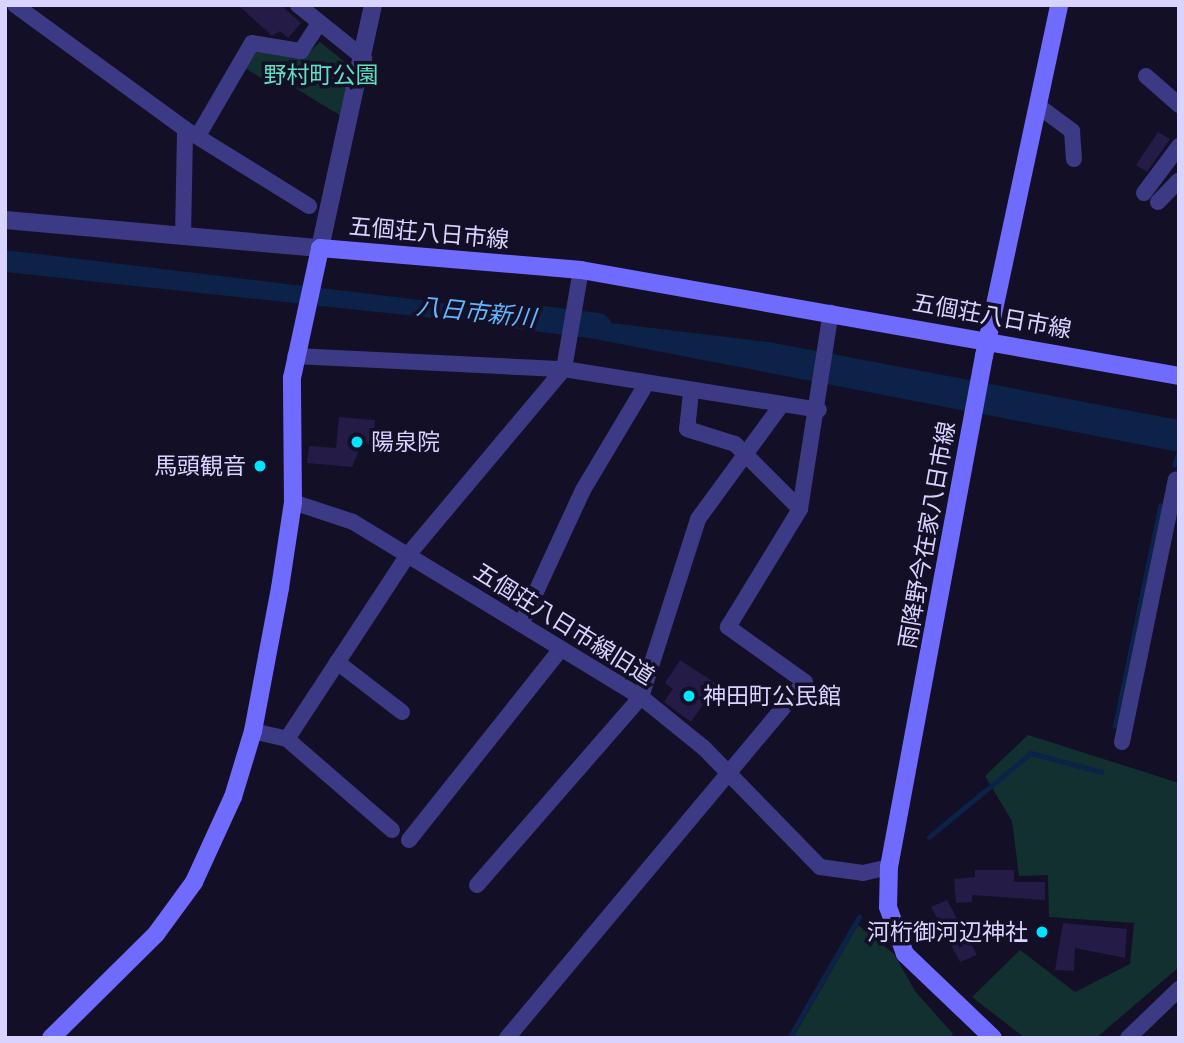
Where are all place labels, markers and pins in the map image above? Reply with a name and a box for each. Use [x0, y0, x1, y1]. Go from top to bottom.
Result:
place label: 陽泉院 [371, 428, 440, 456]
marker: 陽泉院 [349, 434, 365, 450]
place label: 馬頭観音 [154, 452, 246, 480]
marker: 馬頭観音 [252, 458, 268, 474]
place label: 神田町公民館 [703, 682, 841, 710]
marker: 神田町公民館 [681, 688, 697, 704]
place label: 河桁御河辺神社 [867, 918, 1028, 946]
marker: 河桁御河辺神社 [1034, 924, 1050, 940]

